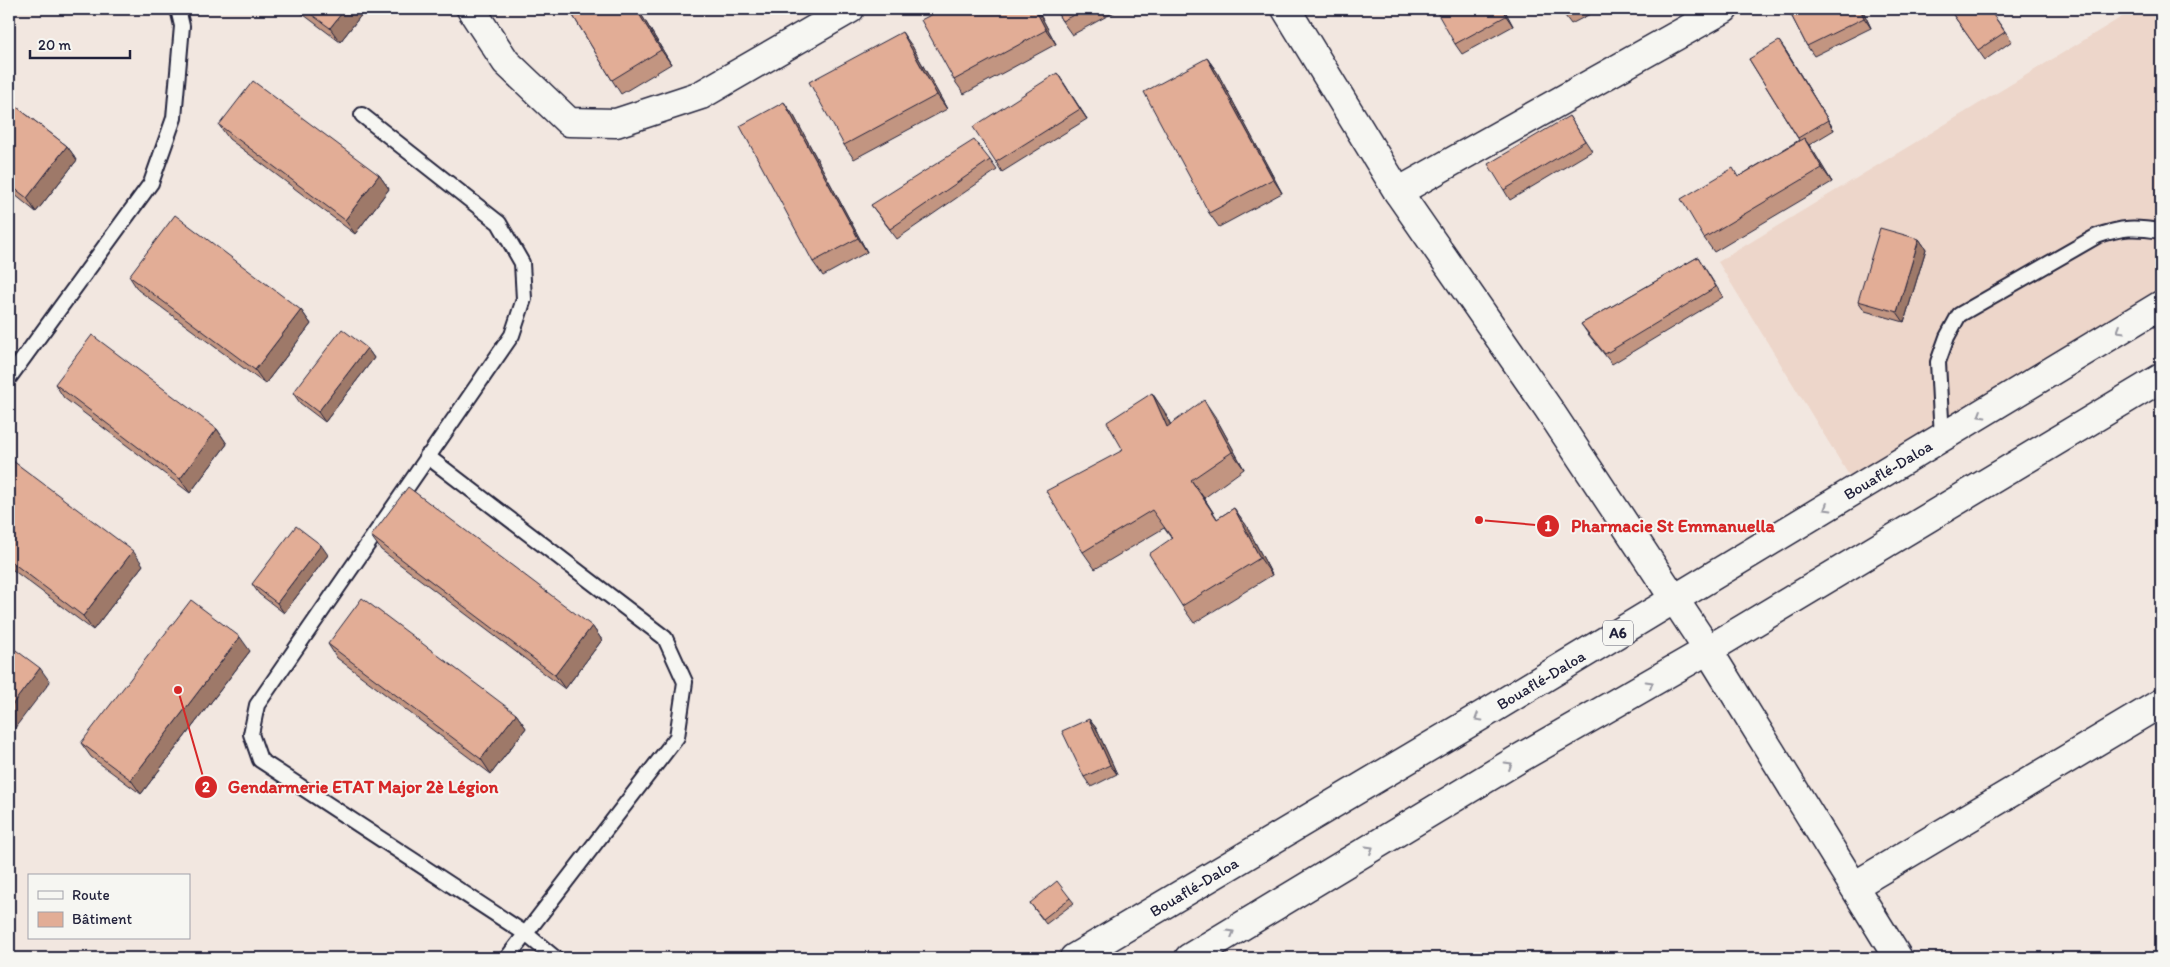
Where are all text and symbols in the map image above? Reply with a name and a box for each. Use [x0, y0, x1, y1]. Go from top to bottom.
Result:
scale bar [30, 28, 130, 60]
text: 20 m [38, 36, 72, 54]
one-way arrow [2116, 324, 2125, 334]
one-way arrow [1977, 408, 1986, 418]
street label: Bouaflé-Daloa [1840, 436, 1936, 504]
one-way arrow [1823, 501, 1832, 511]
callout: Pharmacie St Emmanuella [1536, 509, 1785, 542]
text: Pharmacie St Emmanuella [1571, 515, 1776, 537]
text: 1 [1545, 517, 1552, 535]
road number: A6 [1603, 620, 1633, 646]
street label: Bouaflé-Daloa [1493, 646, 1589, 714]
one-way arrow [1644, 680, 1653, 690]
one-way arrow [1474, 712, 1483, 722]
one-way arrow [1503, 762, 1512, 772]
callout: Gendarmerie ETAT Major 2è Légion [193, 770, 509, 803]
text: Gendarmerie ETAT Major 2è Légion [228, 776, 499, 798]
text: 2 [202, 778, 210, 796]
one-way arrow [1364, 846, 1373, 856]
street label: Bouaflé-Daloa [1146, 853, 1242, 921]
legend [28, 874, 190, 940]
text: Route [72, 886, 110, 904]
text: Bâtiment [72, 910, 133, 928]
one-way arrow [1225, 930, 1234, 940]

